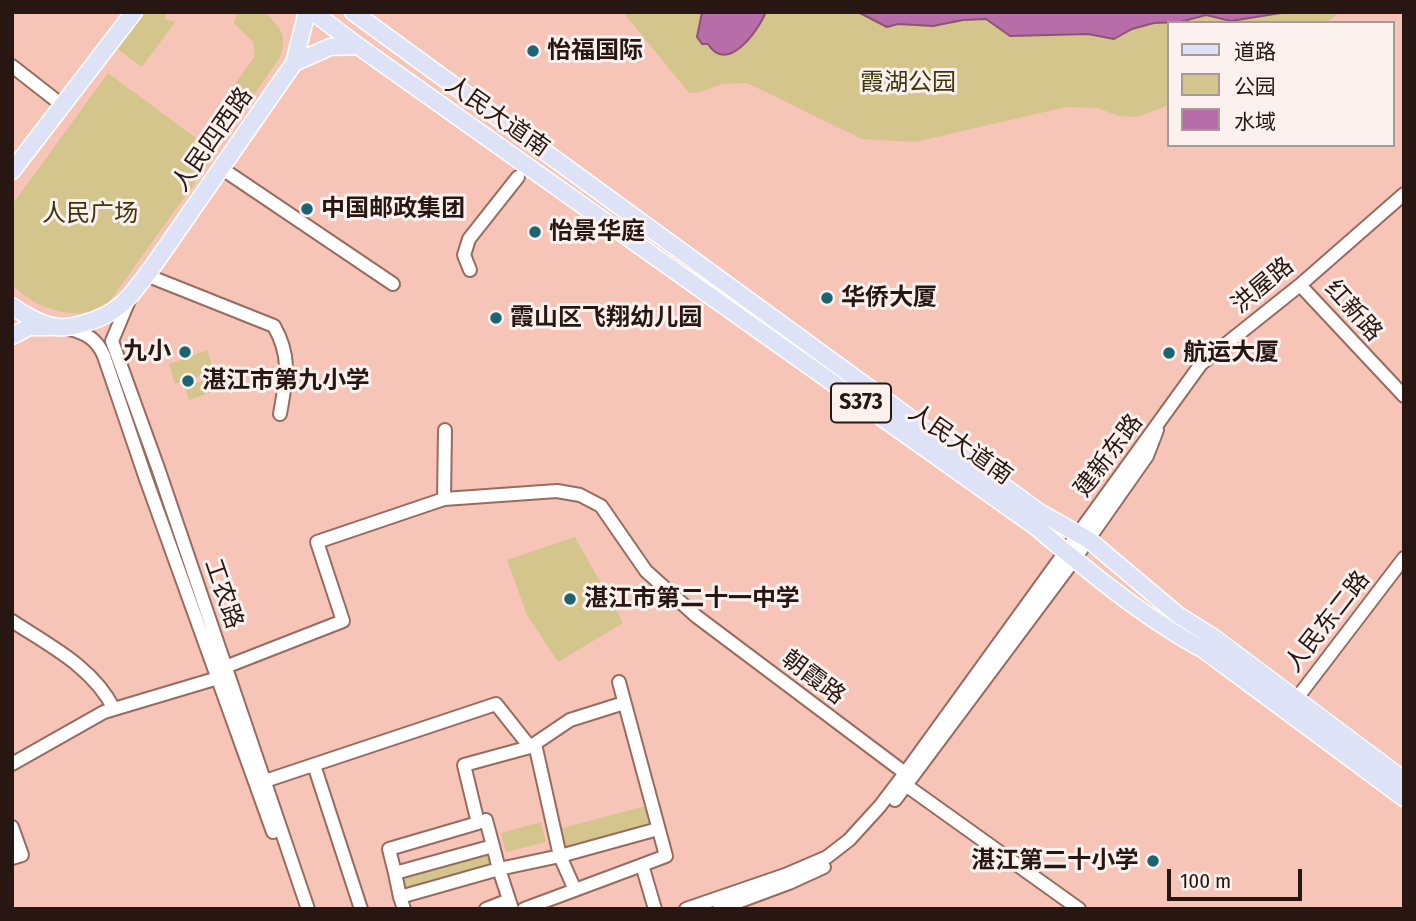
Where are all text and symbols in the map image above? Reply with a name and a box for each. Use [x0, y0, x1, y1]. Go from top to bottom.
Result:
legend [1168, 21, 1395, 147]
place label: 怡福国际 [547, 37, 643, 65]
text: 道路 [1234, 39, 1276, 65]
marker: 怡福国际 [525, 43, 541, 59]
park label: 霞湖公园 [860, 69, 956, 97]
street label: 人民大道南 [440, 71, 554, 163]
text: 公园 [1234, 74, 1276, 100]
street label: 人民四西路 [167, 83, 259, 197]
text: 水域 [1234, 109, 1276, 135]
place label: 中国邮政集团 [321, 195, 465, 223]
park label: 人民广场 [42, 200, 138, 228]
marker: 中国邮政集团 [299, 201, 315, 217]
place label: 怡景华庭 [549, 218, 645, 246]
marker: 怡景华庭 [527, 224, 543, 240]
street label: 洪屋路 [1226, 252, 1300, 320]
street label: 红新路 [1318, 275, 1388, 347]
place label: 华侨大厦 [841, 284, 937, 312]
marker: 华侨大厦 [819, 290, 835, 306]
place label: 霞山区飞翔幼儿园 [510, 304, 702, 332]
marker: 霞山区飞翔幼儿园 [488, 310, 504, 326]
place label: 九小 [123, 338, 171, 366]
place label: 航运大厦 [1183, 339, 1279, 367]
marker: 九小 [177, 344, 193, 360]
marker: 航运大厦 [1161, 345, 1177, 361]
place label: 湛江市第九小学 [202, 367, 370, 395]
marker: 湛江市第九小学 [180, 373, 196, 389]
road number: S373 [831, 384, 891, 422]
street label: 人民大道南 [903, 399, 1017, 491]
street label: 建新东路 [1069, 409, 1149, 503]
street label: 工农路 [198, 555, 248, 633]
street label: 人民东二路 [1280, 566, 1376, 678]
place label: 湛江市第二十一中学 [584, 585, 800, 613]
marker: 湛江市第二十一中学 [562, 591, 578, 607]
street label: 朝霞路 [776, 645, 850, 711]
place label: 湛江第二十小学 [971, 847, 1139, 875]
marker: 湛江第二十小学 [1145, 853, 1161, 869]
scale bar [1171, 855, 1306, 899]
text: 100 m [1180, 868, 1231, 894]

